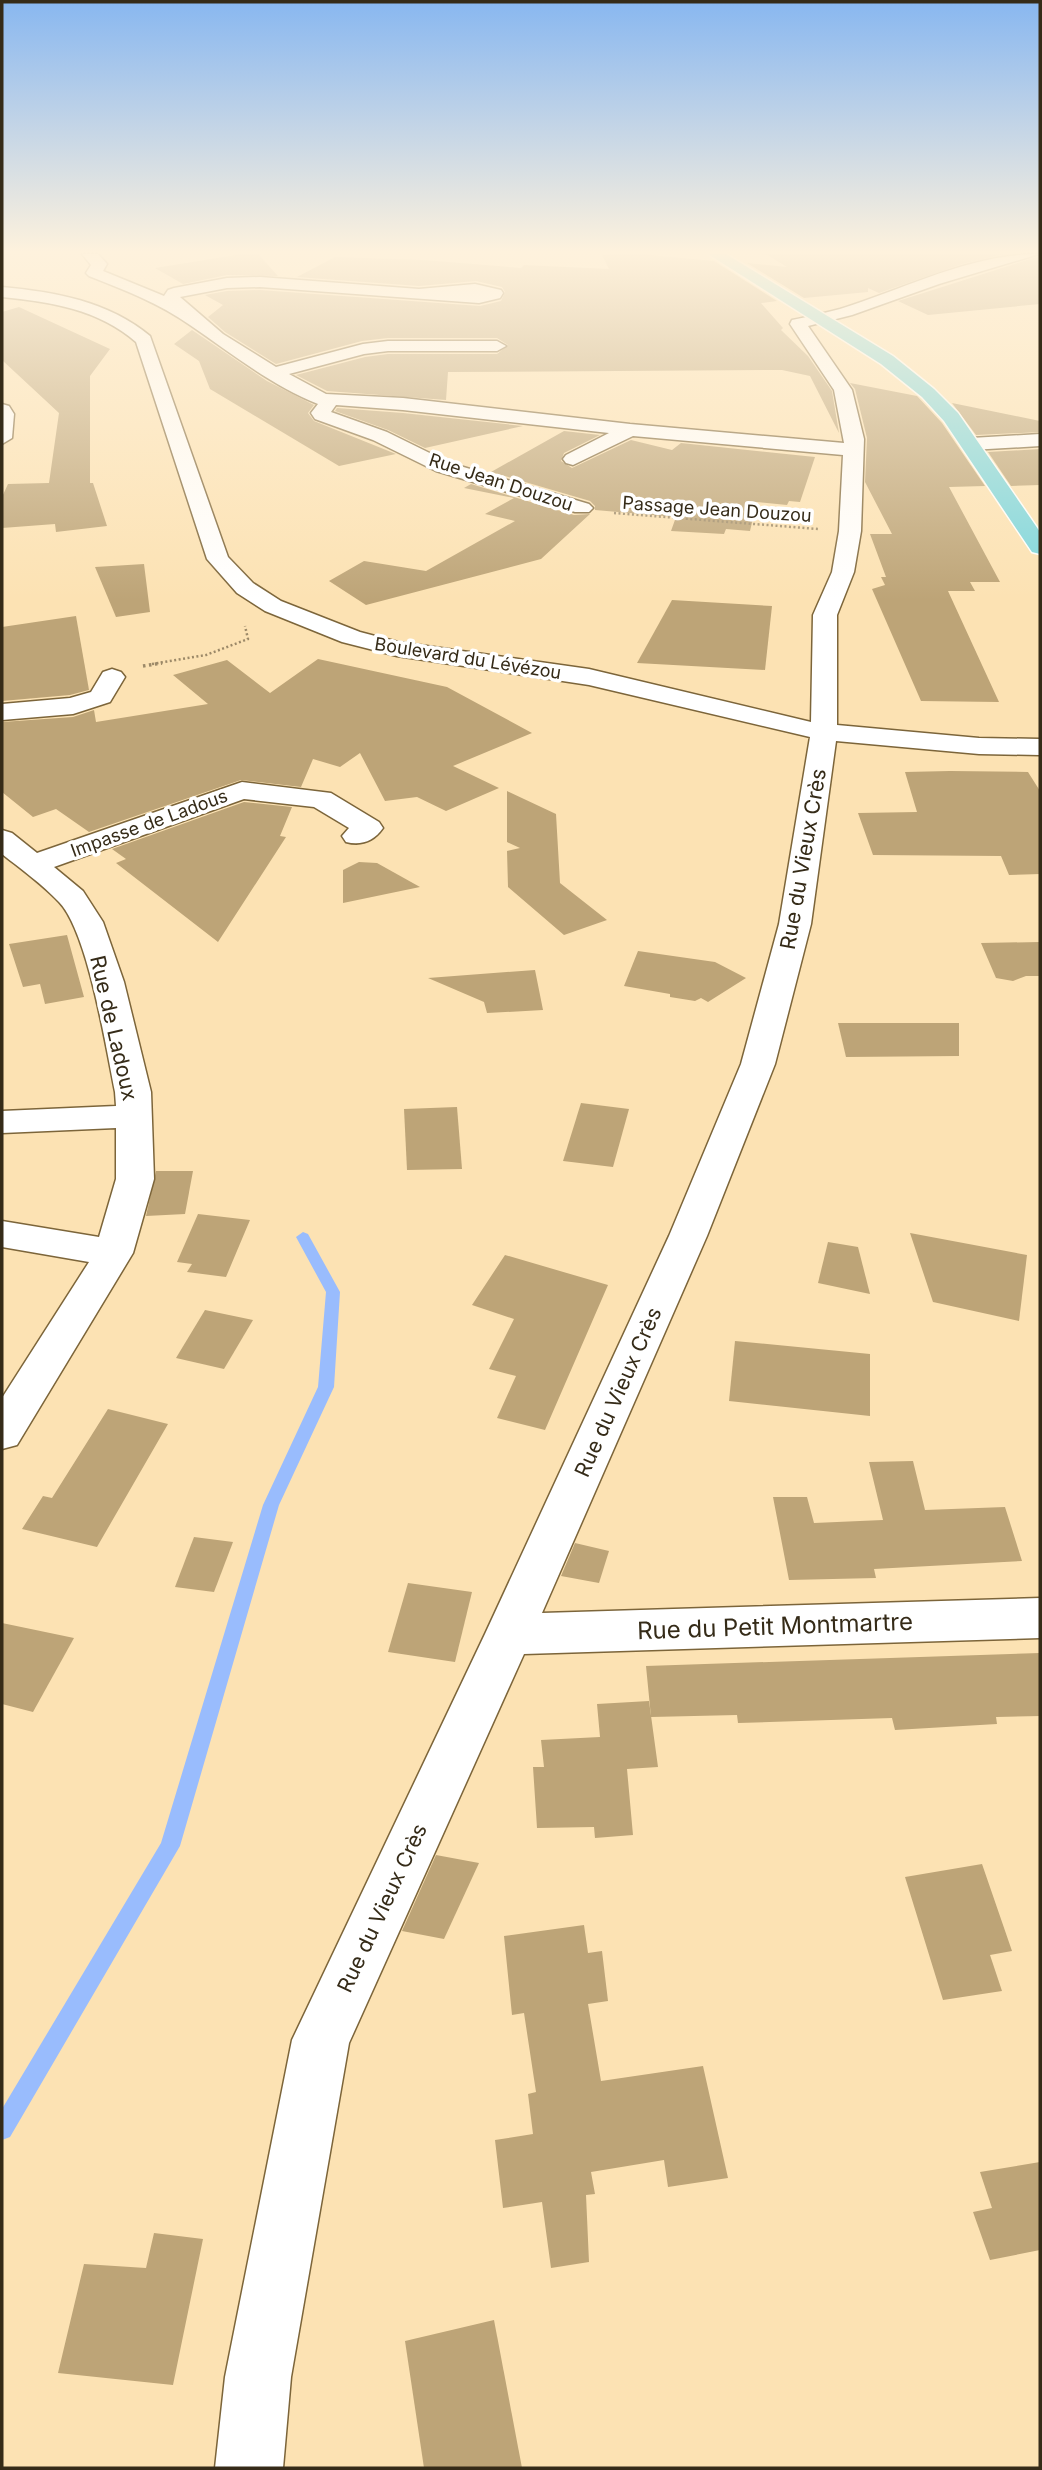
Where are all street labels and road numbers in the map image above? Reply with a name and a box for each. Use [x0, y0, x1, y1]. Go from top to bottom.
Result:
street label: Rue Jean Douzou [426, 449, 576, 515]
street label: Passage Jean Douzou [622, 492, 812, 526]
street label: Boulevard du Lévézou [373, 633, 563, 683]
street label: Rue du Vieux Crès [775, 767, 831, 951]
street label: Impasse de Ladous [68, 785, 230, 861]
street label: Rue de Ladoux [85, 953, 143, 1103]
street label: Rue du Vieux Crès [569, 1303, 667, 1481]
street label: Rue du Petit Montmartre [637, 1607, 913, 1645]
street label: Rue du Vieux Crès [332, 1820, 432, 1996]

